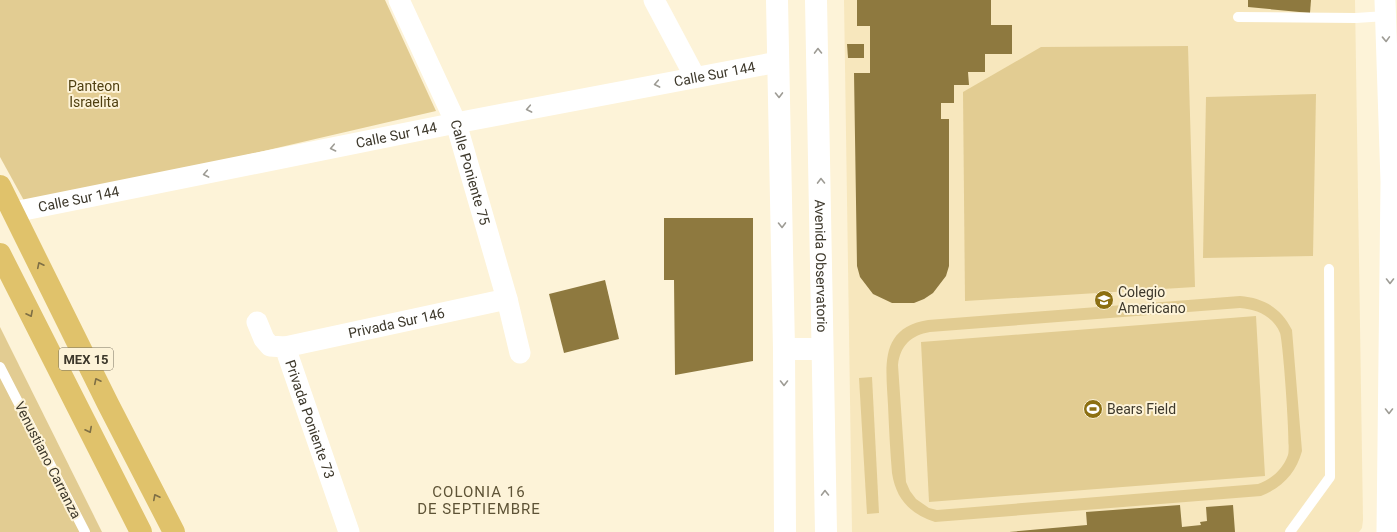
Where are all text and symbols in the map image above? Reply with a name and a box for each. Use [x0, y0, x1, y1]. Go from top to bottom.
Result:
one-way arrow [1382, 36, 1391, 42]
one-way arrow [813, 48, 822, 54]
street label: Calle Sur 144 [673, 58, 757, 90]
park label: Panteon Israelita [68, 78, 120, 110]
one-way arrow [654, 79, 660, 88]
one-way arrow [775, 92, 783, 98]
one-way arrow [526, 104, 533, 112]
street label: Calle Poniente 75 [447, 118, 493, 227]
street label: Calle Sur 144 [354, 119, 438, 151]
one-way arrow [330, 143, 337, 152]
one-way arrow [203, 169, 209, 178]
one-way arrow [816, 178, 825, 184]
street label: Calle Sur 144 [37, 183, 121, 215]
street label: Avenida Observatorio [812, 199, 830, 333]
one-way arrow [778, 222, 786, 228]
one-way arrow [37, 261, 45, 269]
one-way arrow [1386, 278, 1394, 284]
place label: Colegio Americano [1118, 284, 1186, 316]
school or university icon: Colegio Americano [1093, 289, 1115, 311]
street label: Privada Sur 146 [347, 305, 446, 341]
one-way arrow [26, 310, 33, 317]
road number: MEX 15 [59, 348, 113, 370]
street label: Privada Poniente 73 [282, 358, 338, 481]
one-way arrow [94, 378, 102, 386]
one-way arrow [780, 380, 788, 386]
sports icon: Bears Field [1082, 398, 1104, 420]
street label: Venustiano Carranza [12, 399, 84, 521]
place label: Bears Field [1107, 401, 1176, 417]
one-way arrow [1385, 408, 1393, 414]
one-way arrow [85, 426, 92, 433]
district label: COLONIA 16 DE SEPTIEMBRE [417, 483, 541, 518]
one-way arrow [821, 490, 829, 496]
one-way arrow [153, 494, 161, 502]

